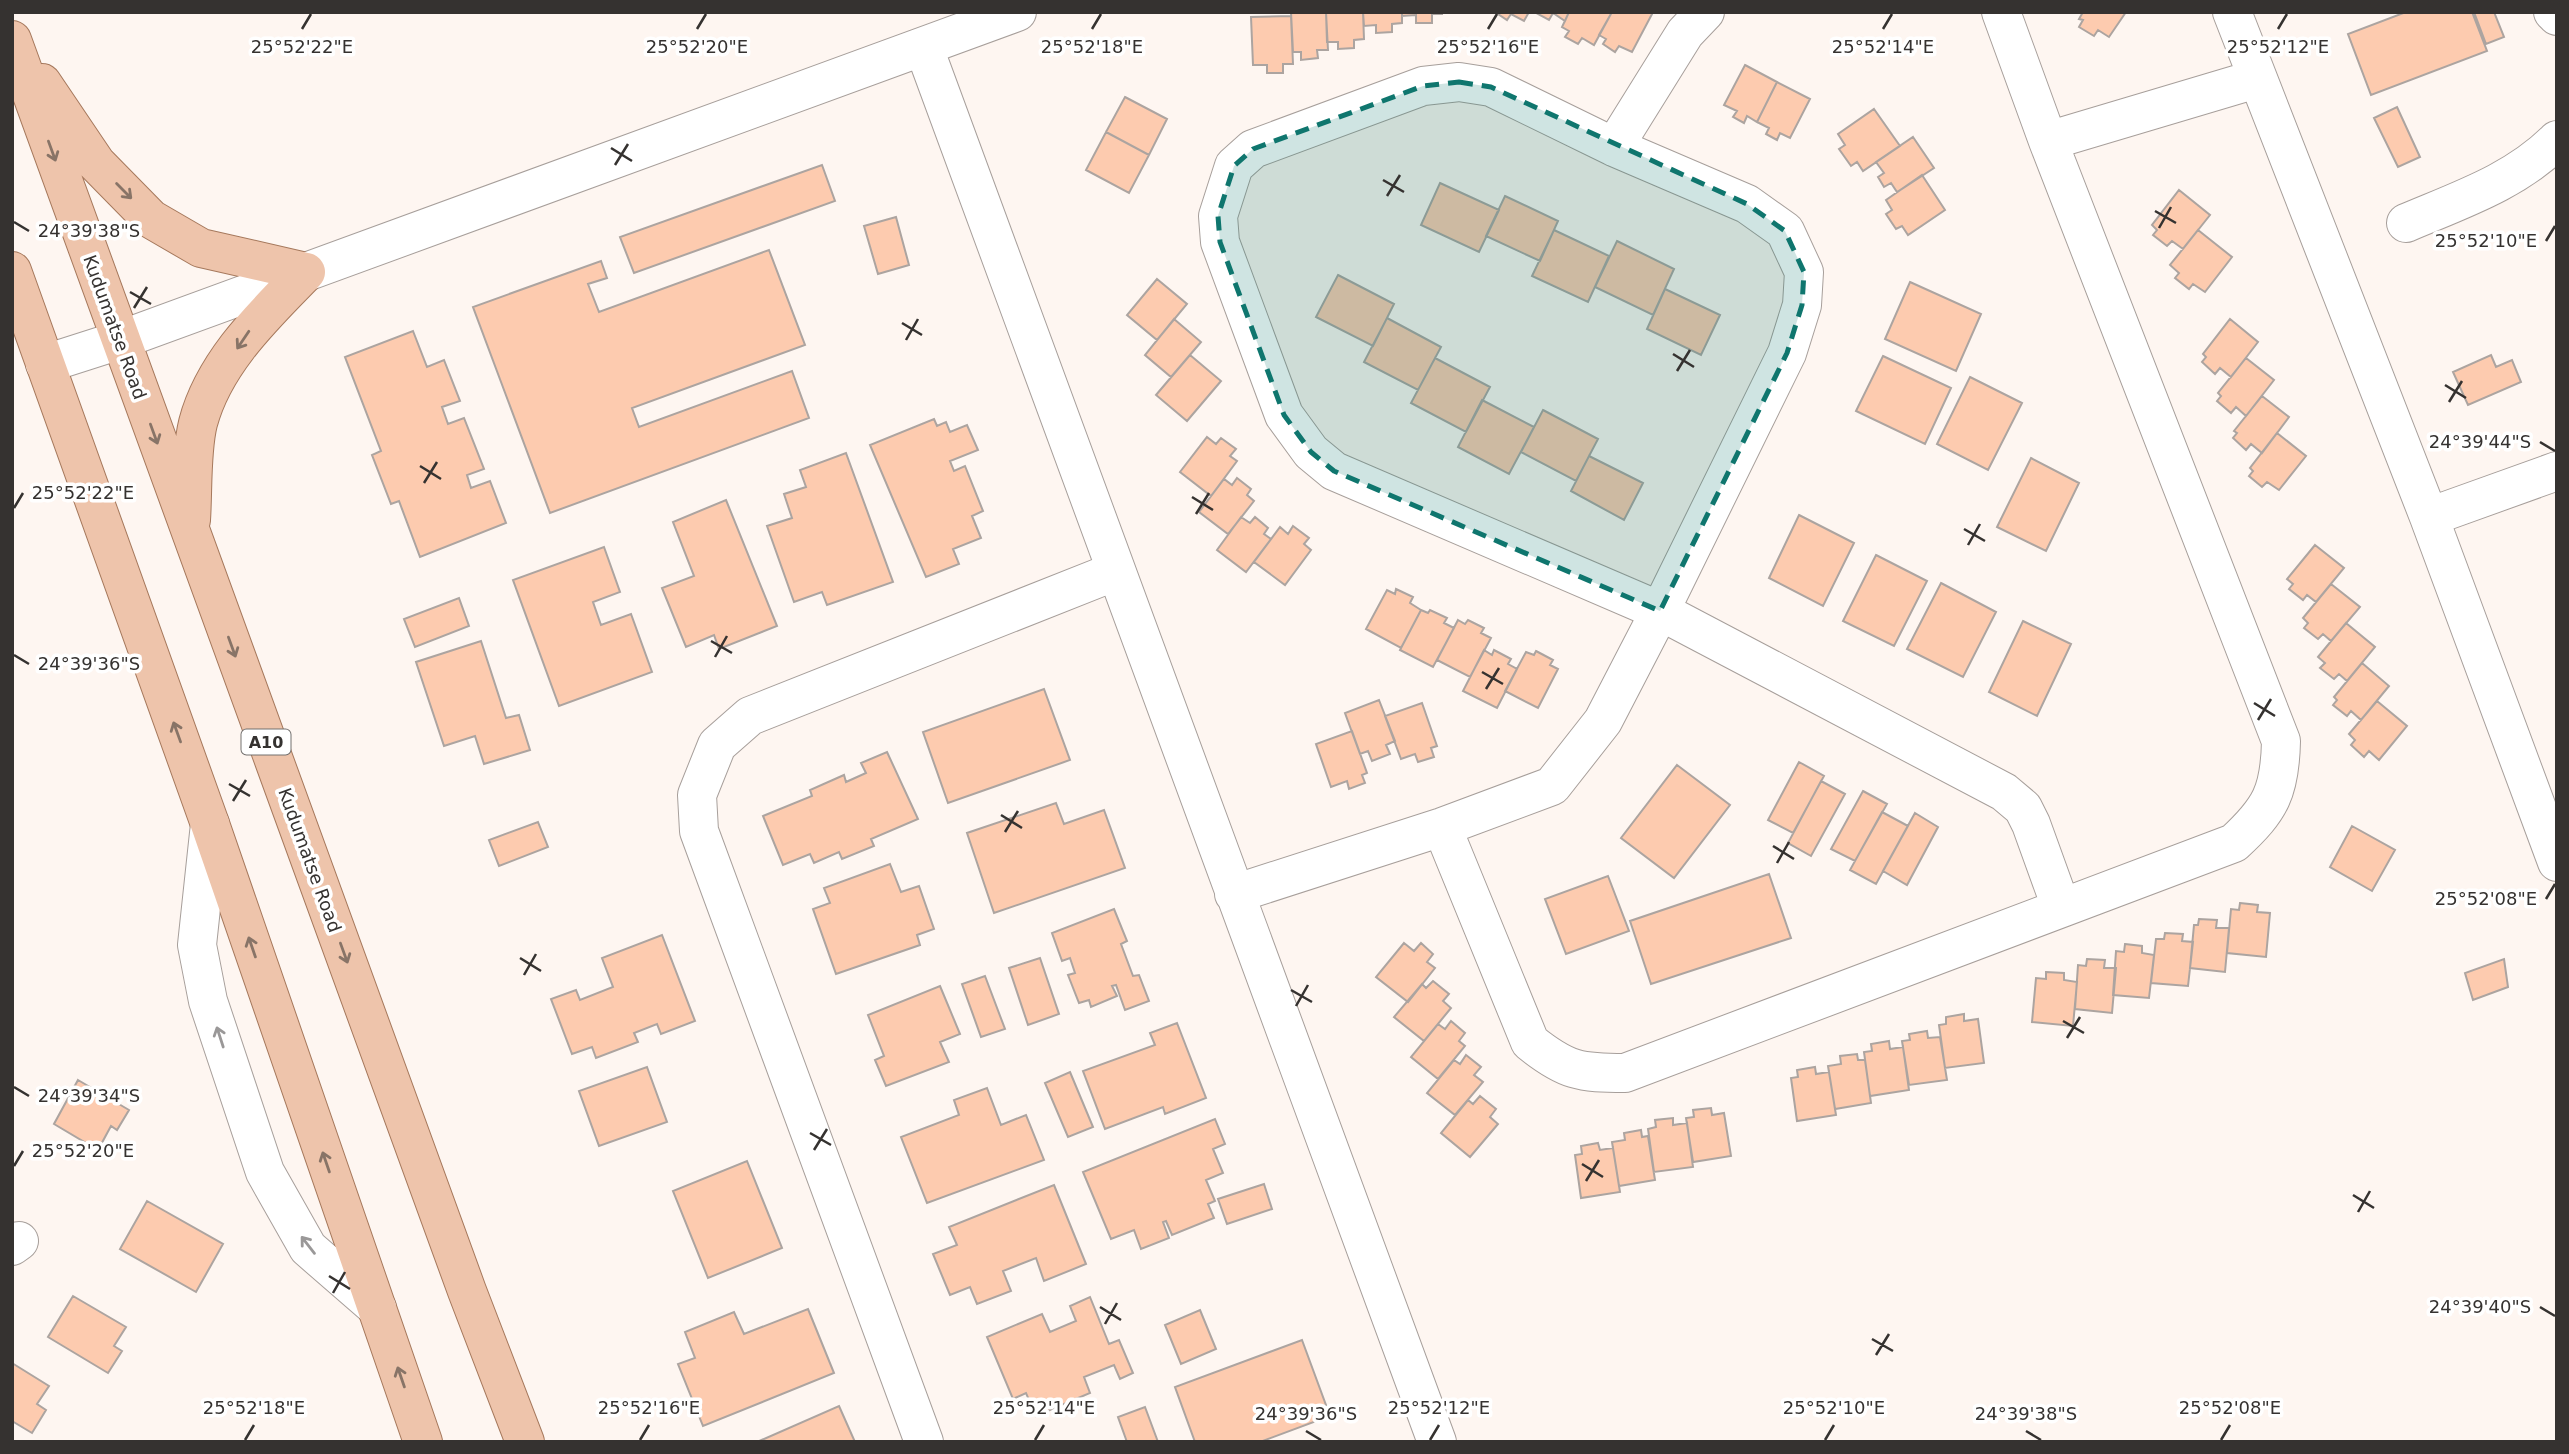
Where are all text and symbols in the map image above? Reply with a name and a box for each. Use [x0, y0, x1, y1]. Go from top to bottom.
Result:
text: 25°52'22"E [251, 36, 353, 57]
text: 25°52'20"E [646, 36, 748, 57]
text: 25°52'18"E [1041, 36, 1143, 57]
text: 25°52'16"E [1437, 36, 1539, 57]
text: 25°52'14"E [1832, 36, 1934, 57]
text: 25°52'12"E [2227, 36, 2329, 57]
one-way arrow [47, 139, 59, 161]
one-way arrow [115, 182, 132, 199]
text: 24°39'38"S [38, 220, 140, 241]
text: 25°52'10"E [2435, 230, 2537, 251]
street label: Kudumatse Road [79, 252, 151, 402]
one-way arrow [236, 330, 250, 349]
one-way arrow [149, 422, 161, 444]
text: 24°39'44"S [2429, 431, 2531, 452]
text: 25°52'22"E [32, 482, 134, 503]
one-way arrow [227, 636, 239, 658]
text: 24°39'36"S [38, 653, 140, 674]
one-way arrow [170, 722, 182, 744]
road number: A10 [242, 730, 290, 754]
street label: Kudumatse Road [274, 785, 346, 935]
text: 25°52'08"E [2435, 888, 2537, 909]
one-way arrow [245, 937, 257, 959]
one-way arrow [338, 942, 351, 964]
one-way arrow [213, 1027, 225, 1049]
text: 24°39'34"S [38, 1085, 140, 1106]
text: 25°52'20"E [32, 1140, 134, 1161]
one-way arrow [319, 1152, 331, 1174]
one-way arrow [301, 1237, 316, 1255]
text: 24°39'40"S [2429, 1296, 2531, 1317]
one-way arrow [394, 1367, 406, 1389]
text: 25°52'18"E [203, 1397, 305, 1418]
text: 25°52'16"E [598, 1397, 700, 1418]
text: 25°52'14"E [993, 1397, 1095, 1418]
text: 25°52'12"E [1388, 1397, 1490, 1418]
text: 25°52'10"E [1783, 1397, 1885, 1418]
text: 25°52'08"E [2179, 1397, 2281, 1418]
text: 24°39'36"S [1255, 1403, 1357, 1424]
text: 24°39'38"S [1975, 1403, 2077, 1424]

